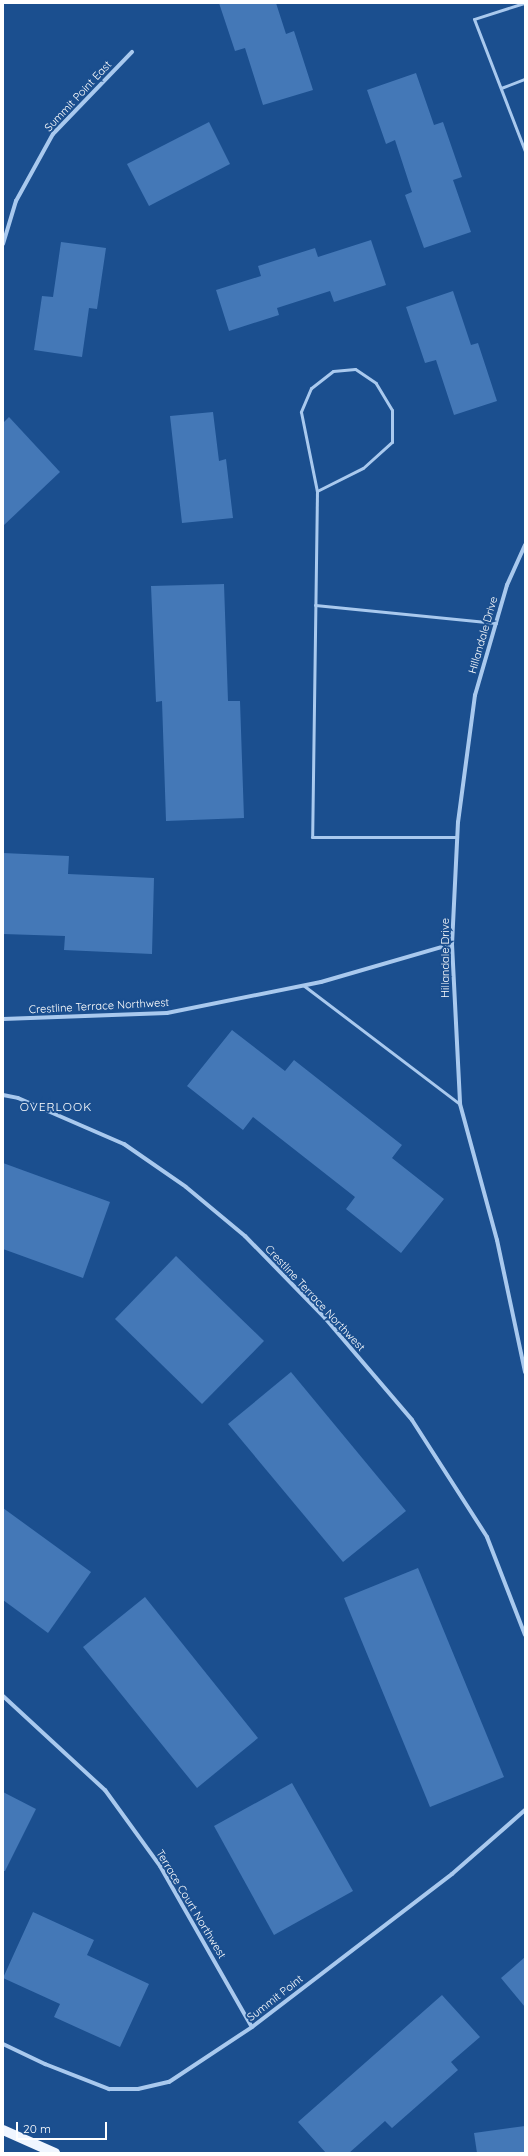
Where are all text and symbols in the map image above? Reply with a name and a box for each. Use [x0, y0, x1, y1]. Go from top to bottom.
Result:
street label: Summit Point East [42, 58, 114, 134]
street label: Hillandale Drive [466, 595, 500, 675]
street label: Hillandale Drive [438, 918, 452, 998]
street label: Crestline Terrace Northwest [29, 996, 169, 1016]
district label: OVERLOOK [20, 1100, 92, 1114]
street label: Crestline Terrace Northwest [262, 1242, 368, 1354]
street label: Terrace Court Northwest [153, 1847, 229, 1961]
street label: Summit Point [244, 1972, 306, 2024]
scale bar [18, 2114, 109, 2140]
text: 20 m [23, 2121, 51, 2136]

